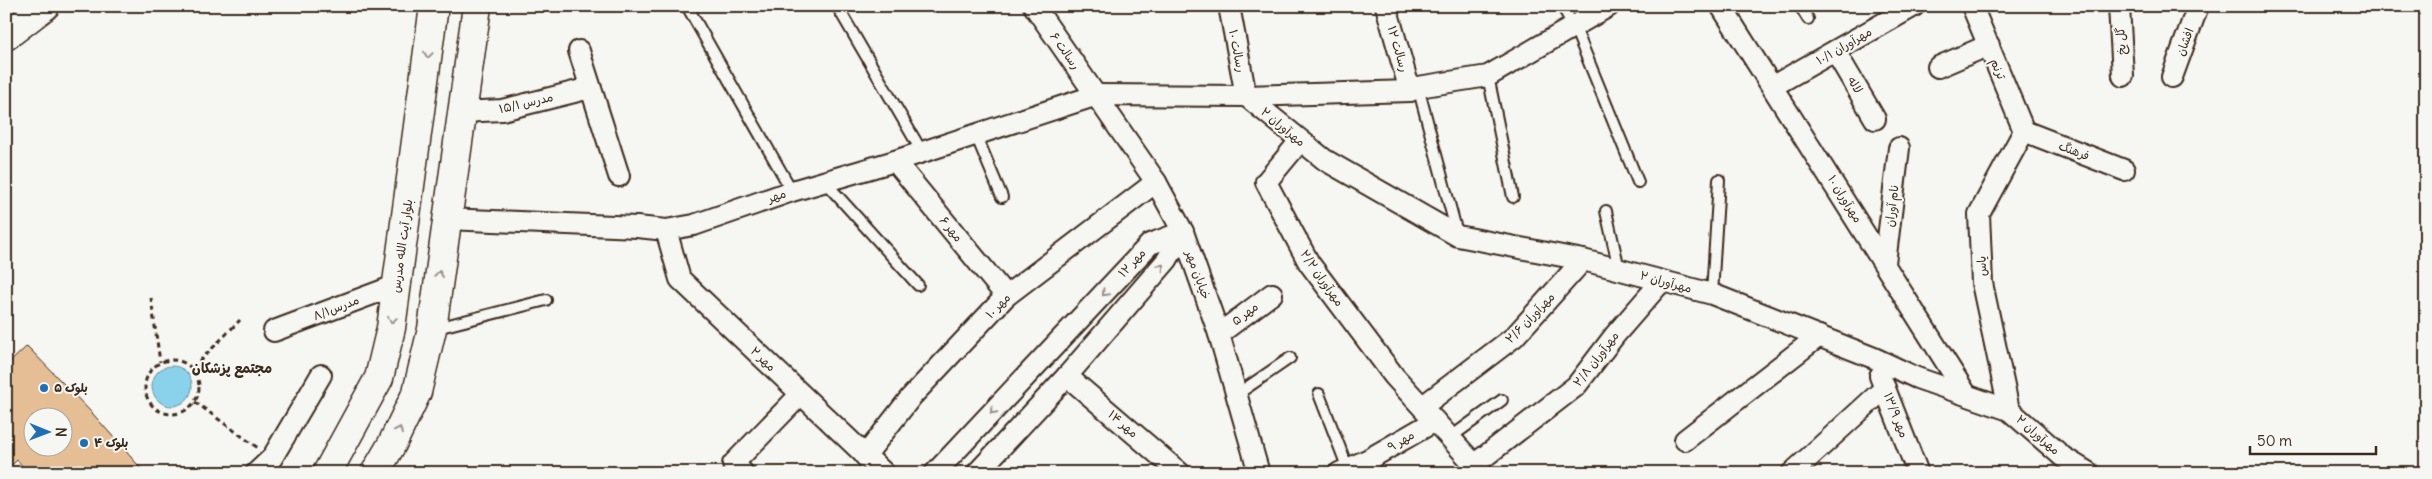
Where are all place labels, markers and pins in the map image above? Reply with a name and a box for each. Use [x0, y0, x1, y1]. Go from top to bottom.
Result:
place label: بلوک ۵ [54, 380, 88, 396]
marker: بلوک ۵ [38, 382, 50, 394]
place label: بلوک ۴ [94, 435, 128, 451]
marker: بلوک ۴ [78, 437, 90, 449]

